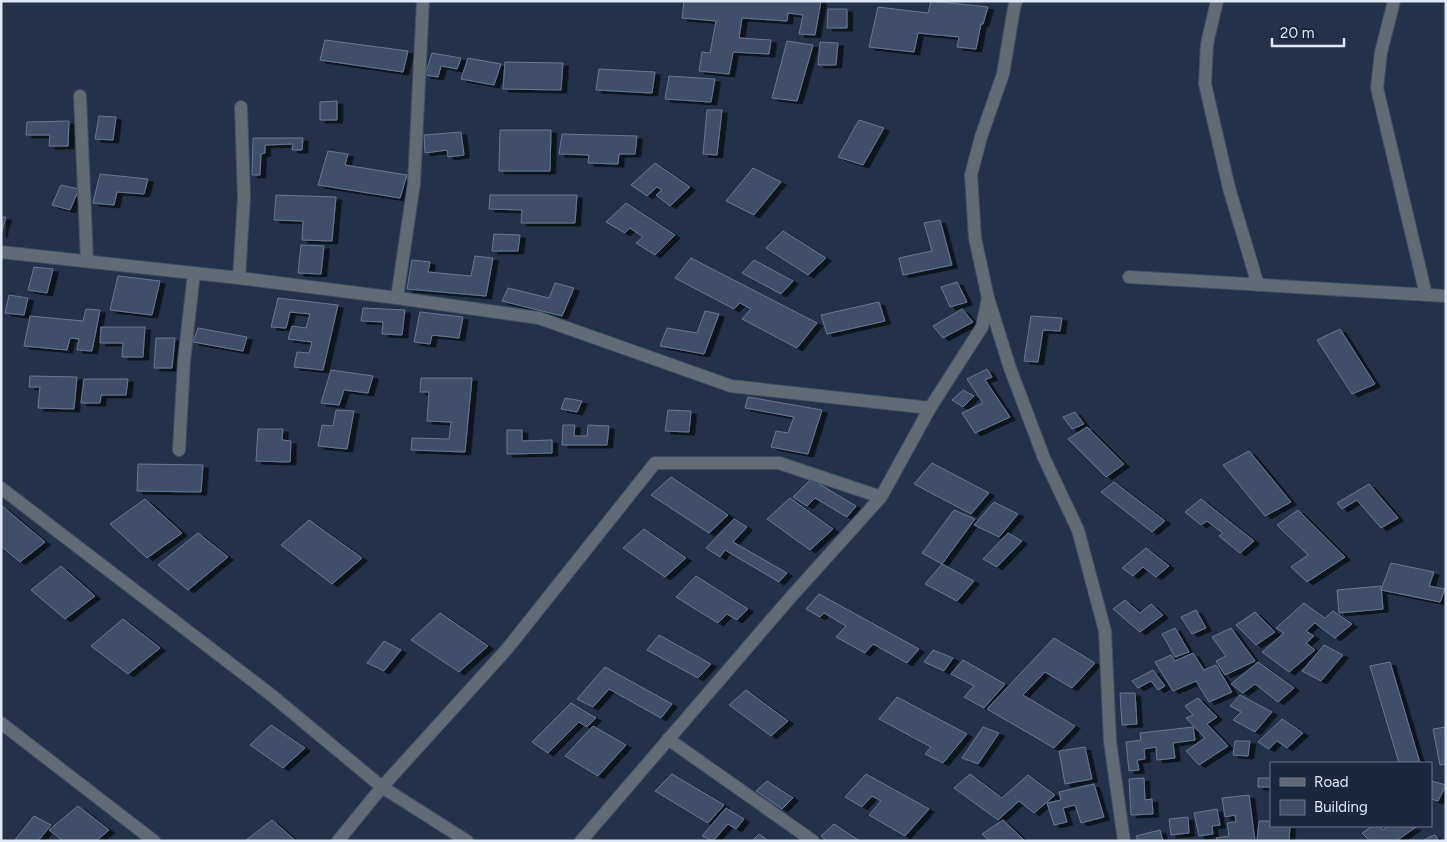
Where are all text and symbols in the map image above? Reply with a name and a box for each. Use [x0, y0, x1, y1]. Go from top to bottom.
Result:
scale bar [1272, 15, 1344, 47]
text: 20 m [1280, 24, 1314, 42]
legend [1270, 762, 1432, 827]
text: Road [1314, 773, 1349, 791]
text: Building [1314, 798, 1368, 816]

